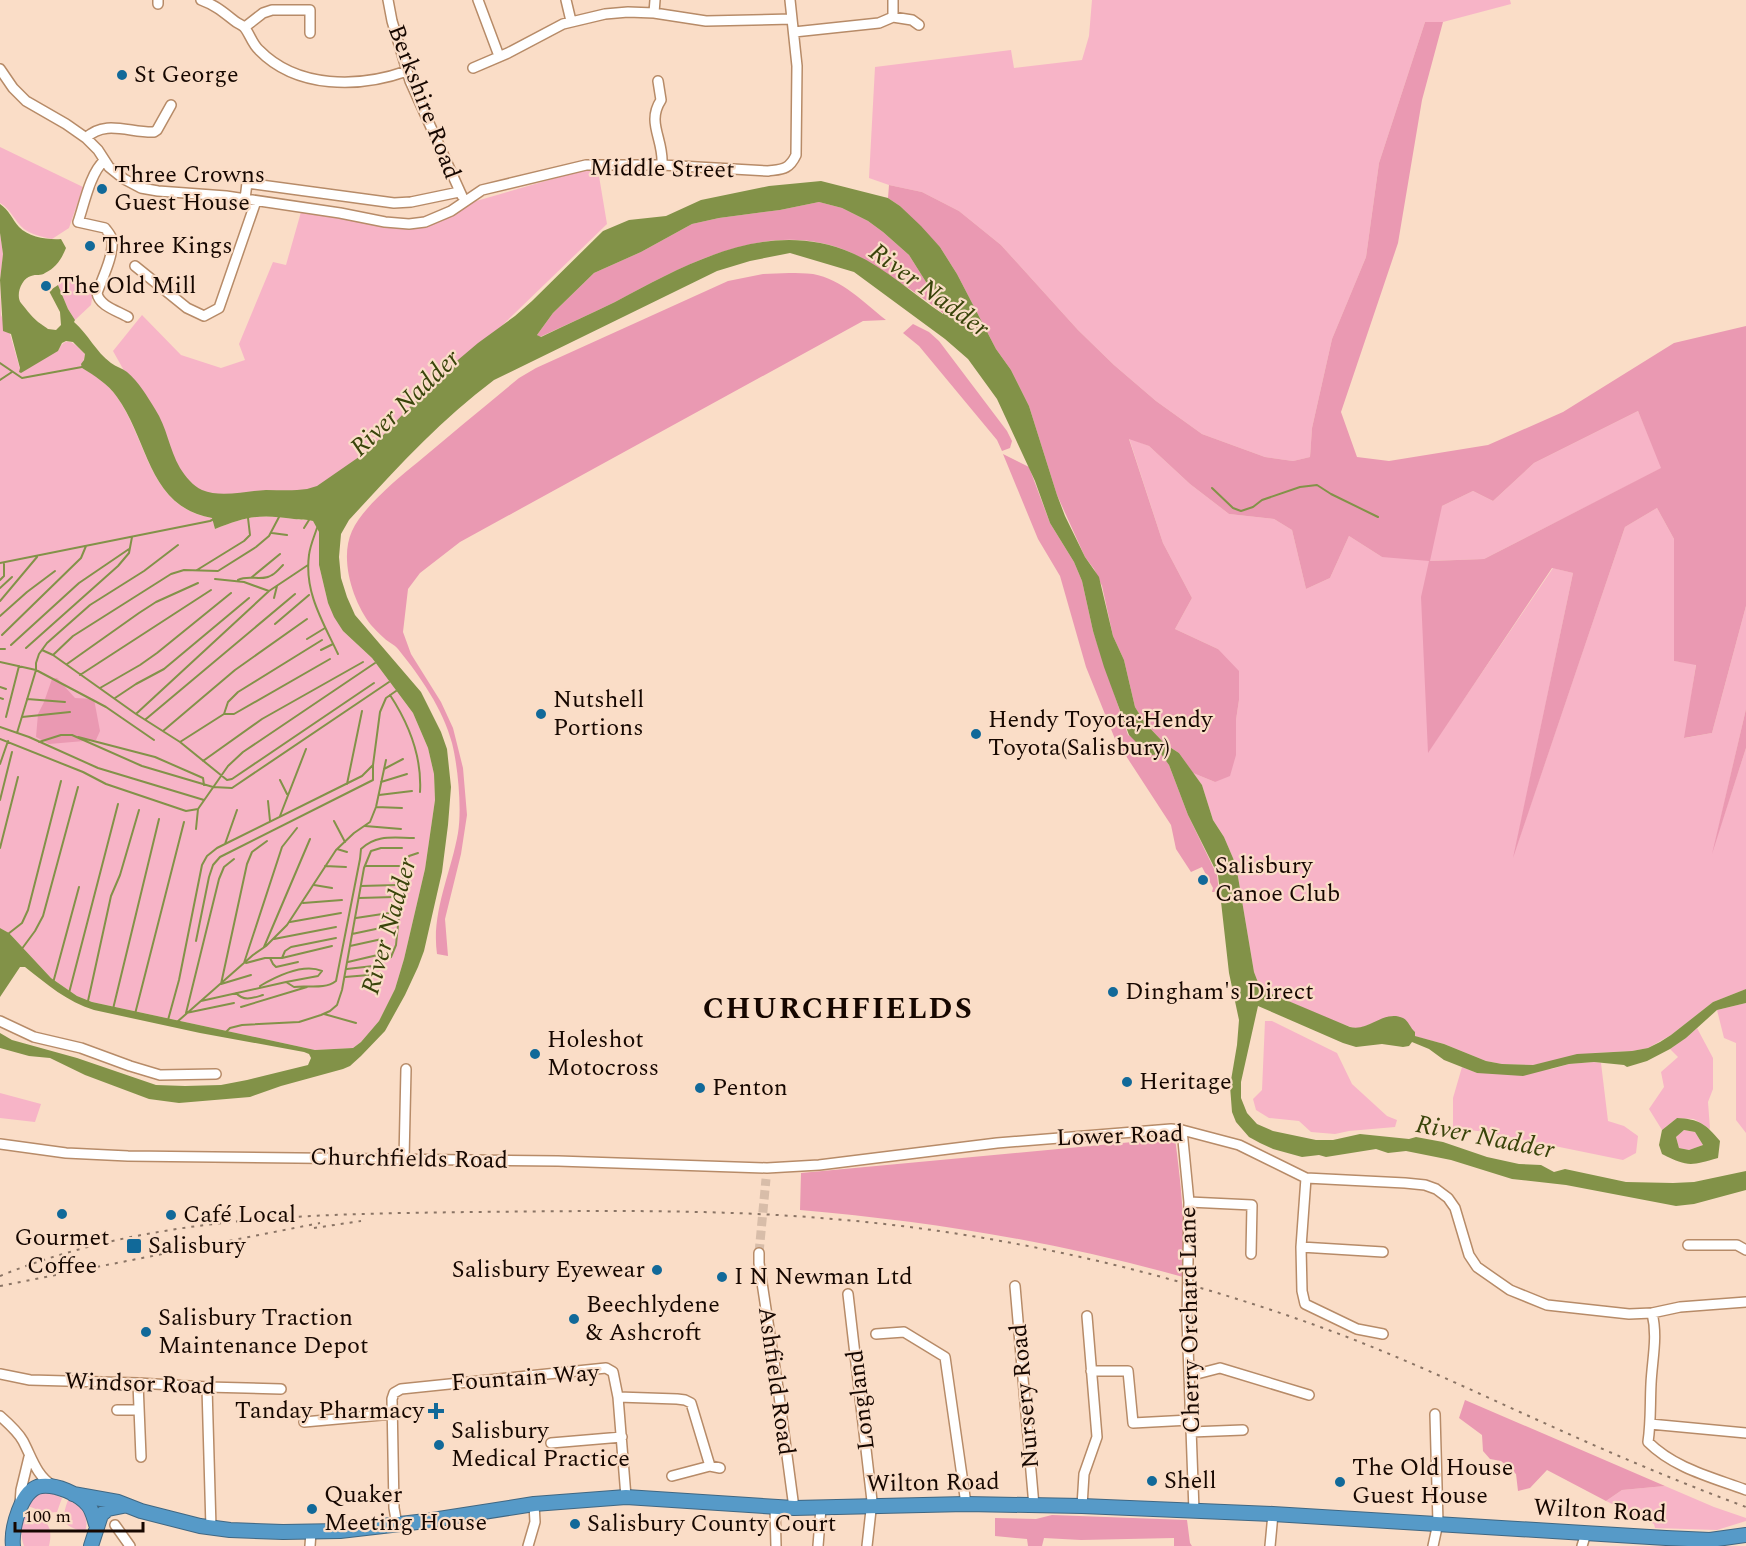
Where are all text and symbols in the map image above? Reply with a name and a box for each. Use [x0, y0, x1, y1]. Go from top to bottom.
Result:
street label: Berkshire Road [378, 19, 470, 185]
place label: St George [134, 57, 239, 93]
marker: St George [115, 68, 129, 82]
street label: Middle Street [589, 150, 735, 188]
place label: Three Crowns Guest House [114, 157, 265, 221]
marker: Three Crowns Guest House [95, 182, 109, 196]
place label: Three Kings [102, 228, 233, 264]
water label: River Nadder [860, 233, 998, 348]
marker: Three Kings [83, 239, 97, 253]
place label: The Old Mill [58, 268, 196, 304]
marker: The Old Mill [39, 279, 53, 293]
water label: River Nadder [341, 339, 470, 466]
place label: Nutshell Portions [553, 682, 644, 746]
place label: Hendy Toyota;Hendy Toyota(Salisbury) [988, 702, 1214, 766]
marker: Nutshell Portions [534, 707, 548, 721]
marker: Hendy Toyota;Hendy Toyota(Salisbury) [969, 727, 983, 741]
place label: Salisbury Canoe Club [1215, 848, 1340, 912]
water label: River Nadder [350, 852, 428, 999]
marker: Salisbury Canoe Club [1196, 873, 1210, 887]
place label: Dingham's Direct [1125, 974, 1314, 1010]
marker: Dingham's Direct [1106, 985, 1120, 999]
district label: CHURCHFIELDS [703, 986, 973, 1032]
place label: Holeshot Motocross [547, 1022, 659, 1086]
marker: Holeshot Motocross [528, 1047, 542, 1061]
place label: Heritage [1139, 1064, 1232, 1100]
place label: Penton [712, 1070, 788, 1106]
marker: Heritage [1120, 1075, 1134, 1089]
marker: Penton [693, 1081, 707, 1095]
water label: River Nadder [1412, 1104, 1559, 1170]
street label: Lower Road [1056, 1116, 1184, 1156]
street label: Churchfields Road [310, 1139, 508, 1179]
place label: Café Local [183, 1197, 296, 1233]
street label: Cherry Orchard Lane [1170, 1206, 1210, 1434]
marker: Gourmet Coffee [55, 1207, 69, 1221]
marker: Café Local [164, 1208, 178, 1222]
place label: Gourmet Coffee [14, 1220, 110, 1284]
place label: Salisbury [148, 1228, 247, 1264]
marker: Salisbury [125, 1237, 143, 1255]
place label: Salisbury Eyewear [452, 1252, 645, 1288]
place label: I N Newman Ltd [734, 1259, 913, 1295]
marker: Salisbury Eyewear [650, 1263, 664, 1277]
marker: I N Newman Ltd [715, 1270, 729, 1284]
place label: Beechlydene & Ashcroft [586, 1287, 720, 1351]
place label: Salisbury Traction Maintenance Depot [158, 1300, 368, 1364]
street label: Ashfield Road [748, 1304, 804, 1458]
marker: Beechlydene & Ashcroft [567, 1312, 581, 1326]
street label: Nursery Road [1001, 1322, 1049, 1470]
marker: Salisbury Traction Maintenance Depot [139, 1325, 153, 1339]
street label: Longland [837, 1348, 885, 1452]
street label: Fountain Way [450, 1355, 602, 1401]
street label: Windsor Road [64, 1363, 216, 1405]
place label: Tanday Pharmacy [235, 1393, 425, 1429]
marker: Tanday Pharmacy [429, 1404, 443, 1418]
place label: Salisbury Medical Practice [451, 1413, 630, 1477]
marker: Salisbury Medical Practice [432, 1438, 446, 1452]
place label: The Old House Guest House [1352, 1450, 1513, 1514]
place label: Shell [1164, 1463, 1216, 1499]
street label: Wilton Road [866, 1464, 1000, 1502]
marker: Shell [1145, 1474, 1159, 1488]
marker: The Old House Guest House [1333, 1475, 1347, 1489]
place label: Quaker Meeting House [324, 1477, 487, 1541]
street label: Wilton Road [1532, 1490, 1668, 1532]
scale bar [15, 1495, 142, 1533]
marker: Quaker Meeting House [305, 1502, 319, 1516]
text: 100 m [24, 1503, 71, 1530]
place label: Salisbury County Court [587, 1506, 836, 1542]
marker: Salisbury County Court [568, 1517, 582, 1531]

